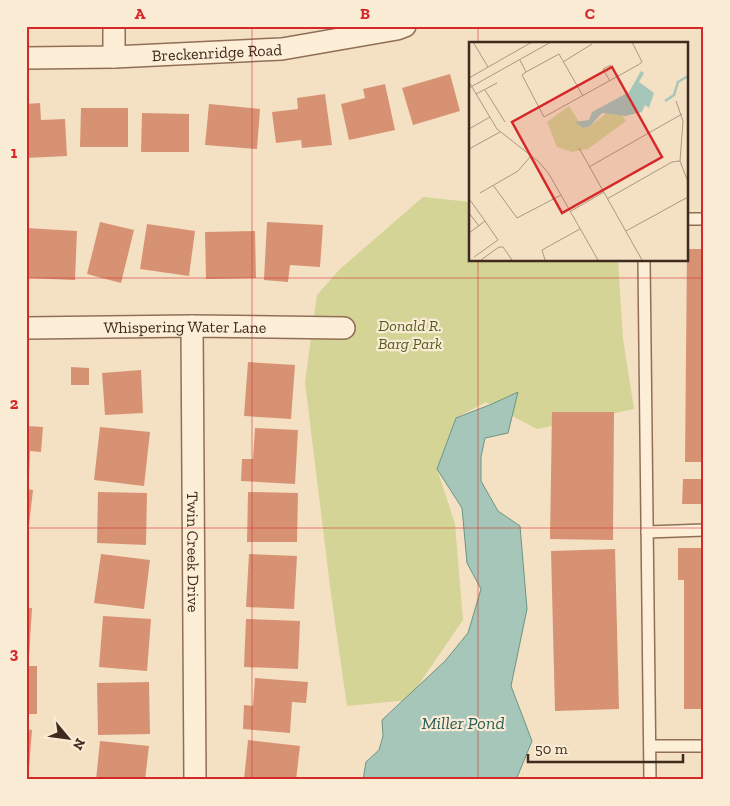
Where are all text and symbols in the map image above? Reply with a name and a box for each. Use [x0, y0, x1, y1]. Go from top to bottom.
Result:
text: A [135, 4, 146, 23]
text: B [360, 4, 370, 23]
text: C [585, 4, 595, 23]
street label: Breckenridge Road [151, 39, 283, 65]
inset map [469, 42, 688, 261]
text: 1 [11, 143, 18, 162]
street label: Whispering Water Lane [103, 316, 266, 337]
park label: Donald R. Barg Park [378, 316, 442, 353]
text: 2 [10, 394, 19, 413]
street label: Twin Creek Drive [184, 491, 203, 613]
text: 3 [10, 644, 19, 663]
water label: Miller Pond [421, 712, 505, 734]
north arrow [42, 714, 92, 764]
scale bar [528, 731, 682, 763]
text: N [69, 735, 89, 753]
text: 50 m [535, 740, 568, 758]

